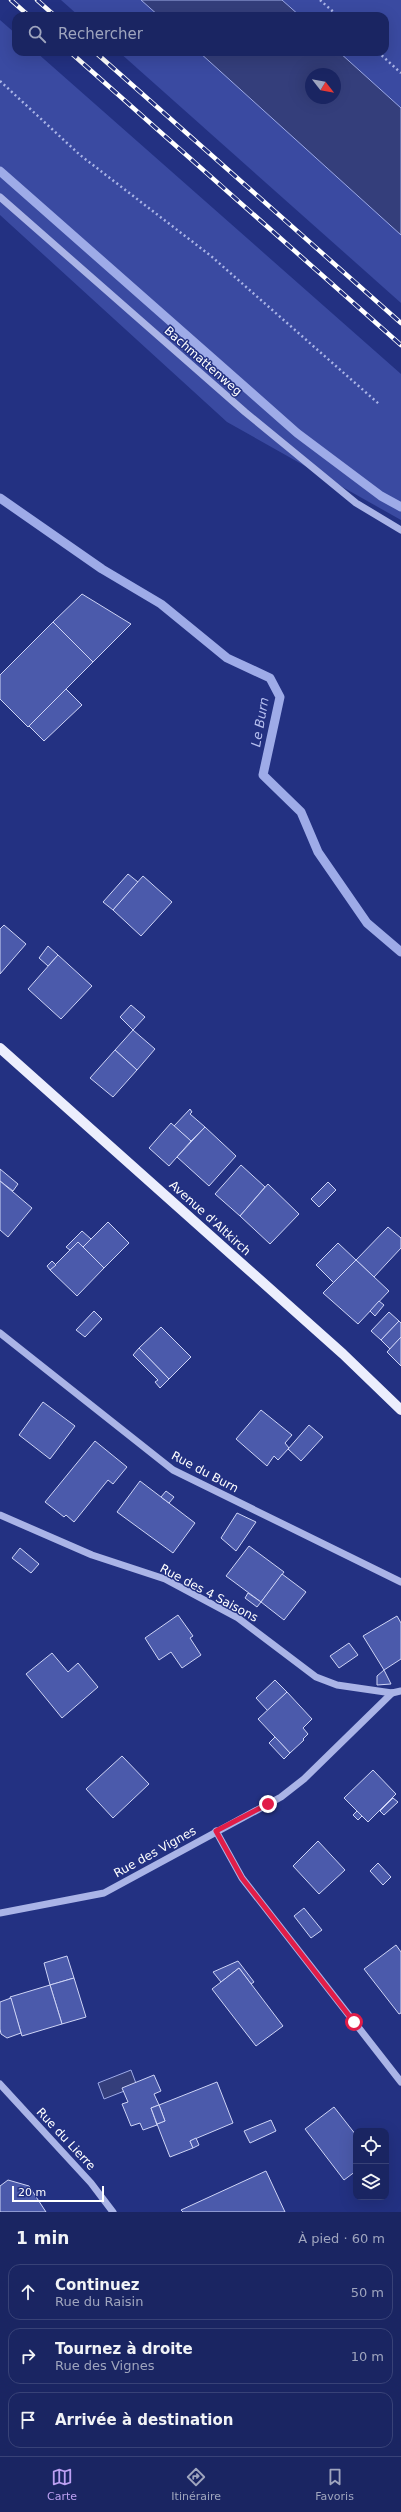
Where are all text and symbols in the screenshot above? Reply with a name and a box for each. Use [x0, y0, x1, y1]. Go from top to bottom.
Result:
search box [12, 12, 389, 56]
icon: search [26, 23, 48, 45]
text: Rechercher [58, 25, 143, 43]
north arrow [305, 68, 341, 104]
street label: Bachmattenweg [161, 324, 245, 398]
water label: Le Burn [248, 696, 272, 748]
street label: Avenue d'Altkirch [166, 1178, 254, 1258]
street label: Rue du Burn [169, 1448, 241, 1496]
street label: Rue des 4 Saisons [158, 1561, 260, 1625]
route end [259, 1795, 277, 1813]
street label: Rue des Vignes [111, 1824, 199, 1880]
route start [345, 2013, 363, 2031]
street label: Rue du Lierre [34, 2105, 98, 2173]
map controls [353, 2128, 389, 2200]
button: locate [353, 2128, 389, 2164]
button: layers [353, 2164, 389, 2200]
scale bar [12, 2184, 104, 2203]
text: 20 m [18, 2186, 46, 2199]
text: 1 min [16, 2228, 69, 2248]
text: À pied · 60 m [298, 2231, 385, 2246]
text: Continuez [55, 2276, 140, 2294]
icon: ahead [17, 2281, 39, 2303]
text: 50 m [351, 2285, 384, 2300]
text: Rue du Raisin [55, 2294, 143, 2309]
text: Tournez à droite [55, 2340, 193, 2358]
icon: right [17, 2345, 39, 2367]
text: 10 m [351, 2349, 384, 2364]
text: Rue des Vignes [55, 2358, 154, 2373]
icon: arrive [17, 2409, 39, 2431]
text: Arrivée à destination [55, 2411, 233, 2429]
tab: Carte [47, 2466, 77, 2503]
tab: Itinéraire [171, 2466, 221, 2503]
tab: Favoris [315, 2466, 354, 2503]

